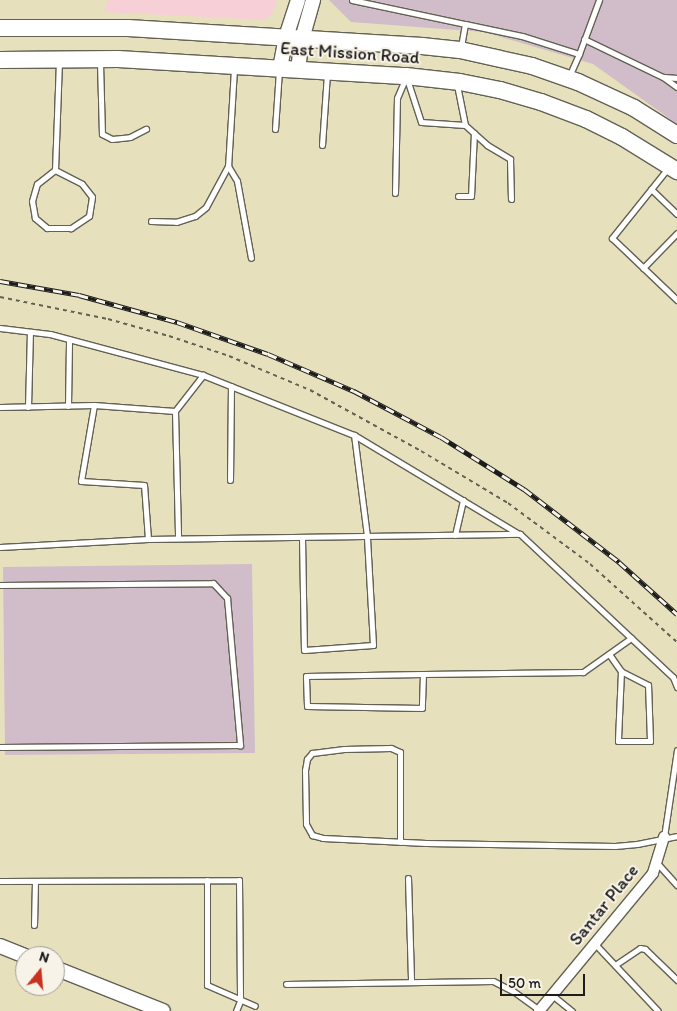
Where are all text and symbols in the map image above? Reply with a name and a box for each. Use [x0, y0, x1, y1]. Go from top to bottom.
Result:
street label: East Mission Road [280, 37, 420, 69]
street label: Santar Place [565, 860, 643, 950]
north arrow [15, 946, 65, 996]
text: N [37, 948, 51, 967]
scale bar [502, 964, 587, 996]
text: 50 m [508, 974, 541, 992]

